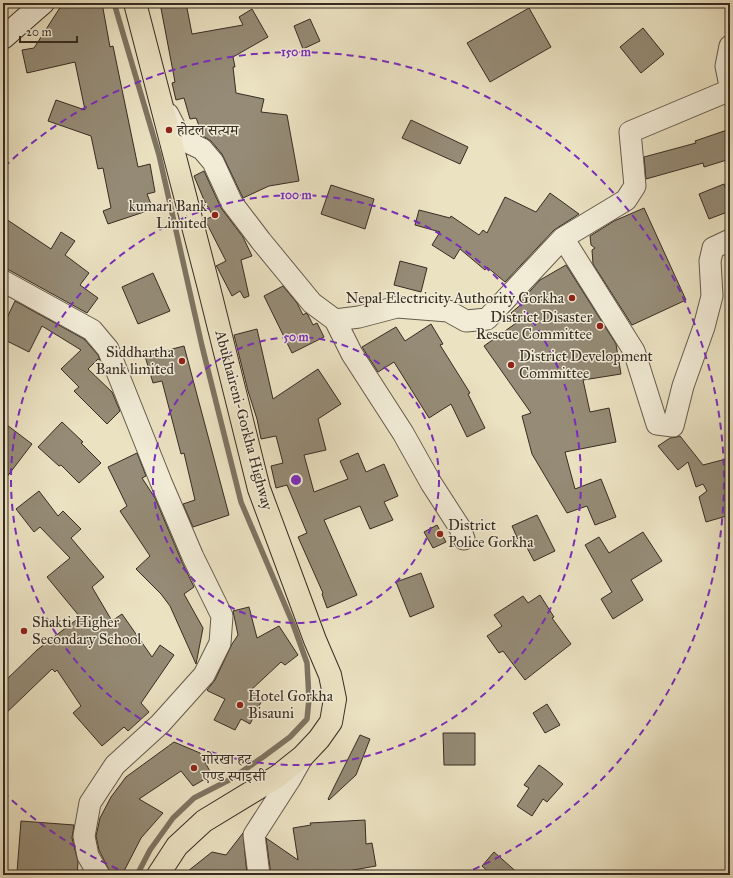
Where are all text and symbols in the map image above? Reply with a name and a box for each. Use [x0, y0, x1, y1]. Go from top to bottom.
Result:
scale bar [20, 18, 77, 44]
text: 20 m [26, 25, 52, 39]
text: 150 m [281, 45, 312, 59]
place label: होटल सत्यम [176, 121, 239, 139]
marker: होटल सत्यम [164, 125, 174, 135]
text: 100 m [280, 188, 313, 202]
place label: kumari Bank Limited [129, 197, 207, 232]
marker: kumari Bank Limited [210, 210, 220, 220]
place label: Nepal Electricity Authority Gorkha [346, 289, 565, 307]
marker: Nepal Electricity Authority Gorkha [567, 293, 577, 303]
place label: District Disaster Rescue Committee [476, 308, 592, 343]
marker: District Disaster Rescue Committee [595, 321, 605, 331]
street label: Abukhaireni-Gorkha Highway [211, 327, 277, 513]
text: 50 m [283, 330, 310, 344]
place label: Siddhartha Bank limited [96, 343, 175, 378]
place label: District Development Committee [519, 347, 654, 382]
marker: Siddhartha Bank limited [177, 356, 187, 366]
marker: District Development Committee [506, 360, 516, 370]
centre of rings [289, 473, 303, 487]
place label: District Police Gorkha [448, 516, 534, 551]
marker: District Police Gorkha [435, 529, 445, 539]
place label: Shakti Higher Secondary School [32, 613, 142, 648]
marker: Shakti Higher Secondary School [19, 626, 29, 636]
place label: Hotel Gorkha Bisauni [248, 687, 334, 722]
marker: Hotel Gorkha Bisauni [235, 700, 245, 710]
place label: गोरखा हट एण्ड स्पाइसी [201, 750, 267, 785]
marker: गोरखा हट एण्ड स्पाइसी [189, 763, 199, 773]

